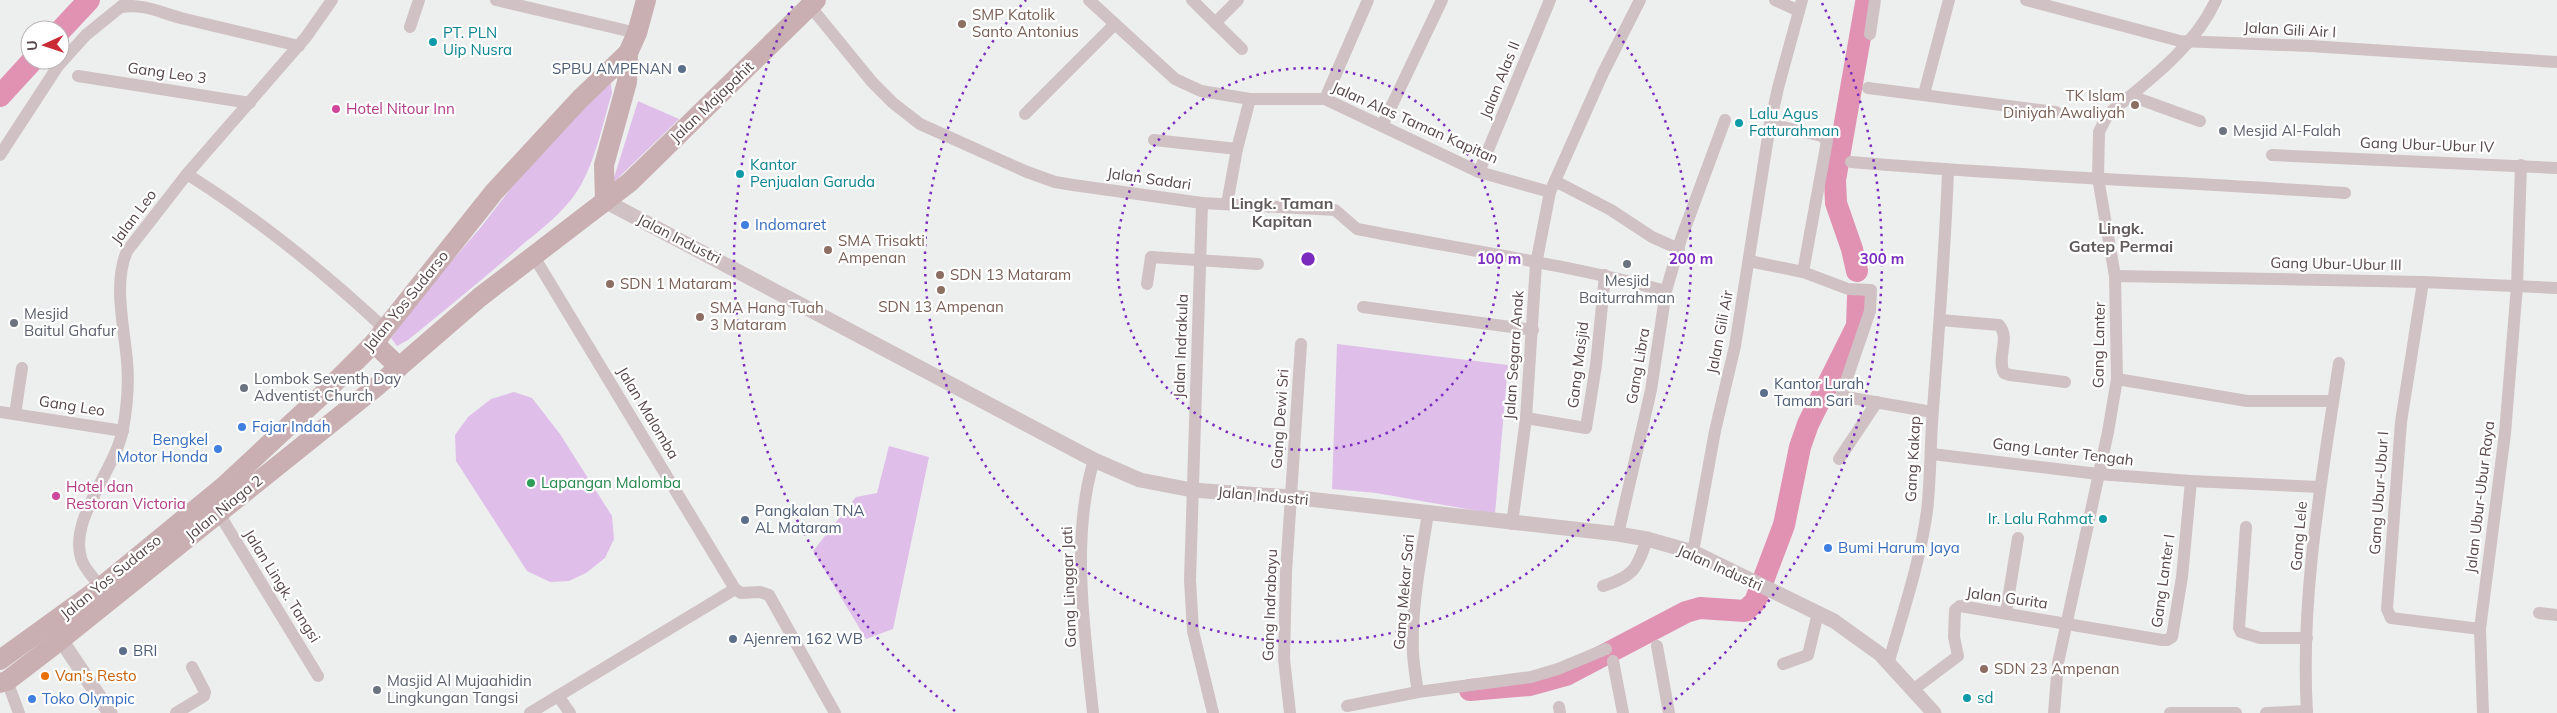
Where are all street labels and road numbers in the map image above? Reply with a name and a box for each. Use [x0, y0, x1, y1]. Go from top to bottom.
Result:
street label: Jalan Gili Air I [2243, 18, 2337, 41]
street label: Jalan Alas II [1475, 38, 1524, 121]
street label: Jalan Majapahit [666, 57, 758, 146]
street label: Gang Leo 3 [126, 58, 208, 87]
street label: Jalan Alas Taman Kapitan [1329, 77, 1501, 168]
street label: Gang Ubur-Ubur IV [2360, 133, 2495, 156]
street label: Jalan Sadari [1106, 163, 1192, 194]
street label: Jalan Leo [107, 185, 160, 248]
street label: Jalan Industri [634, 209, 724, 268]
street label: Jalan Yos Sudarso [359, 246, 452, 355]
street label: Gang Ubur-Ubur III [2270, 253, 2402, 274]
street label: Jalan Gili Air [1702, 288, 1737, 375]
street label: Jalan Segara Anak [1500, 289, 1528, 420]
street label: Jalan Indrakula [1169, 294, 1192, 398]
street label: Gang Lanter [2088, 301, 2109, 388]
street label: Gang Masjid [1563, 321, 1592, 409]
street label: Gang Libra [1621, 326, 1654, 405]
street label: Jalan Malomba [613, 363, 683, 462]
street label: Gang Dewi Sri [1267, 368, 1292, 469]
street label: Gang Leo [38, 391, 106, 420]
street label: Gang Kakap [1901, 416, 1924, 502]
street label: Jalan Ubur-Ubur Raya [2461, 420, 2498, 574]
street label: Gang Ubur-Ubur I [2365, 431, 2392, 555]
street label: Gang Lanter Tengah [1991, 433, 2135, 470]
street label: Jalan Niaga 2 [181, 471, 266, 545]
street label: Jalan Industri [1217, 482, 1309, 509]
street label: Gang Lele [2286, 500, 2311, 572]
street label: Jalan Lingk. Tangsi [240, 526, 325, 646]
street label: Gang Linggar Jati [1057, 526, 1080, 648]
street label: Jalan Yos Sudarso [56, 530, 165, 623]
street label: Gang Mekar Sari [1389, 533, 1418, 651]
street label: Gang Lanter I [2147, 533, 2178, 629]
street label: Jalan Industri [1675, 540, 1766, 595]
street label: Gang Indrabayu [1258, 549, 1281, 661]
street label: Jalan Gurita [1965, 582, 2049, 613]

